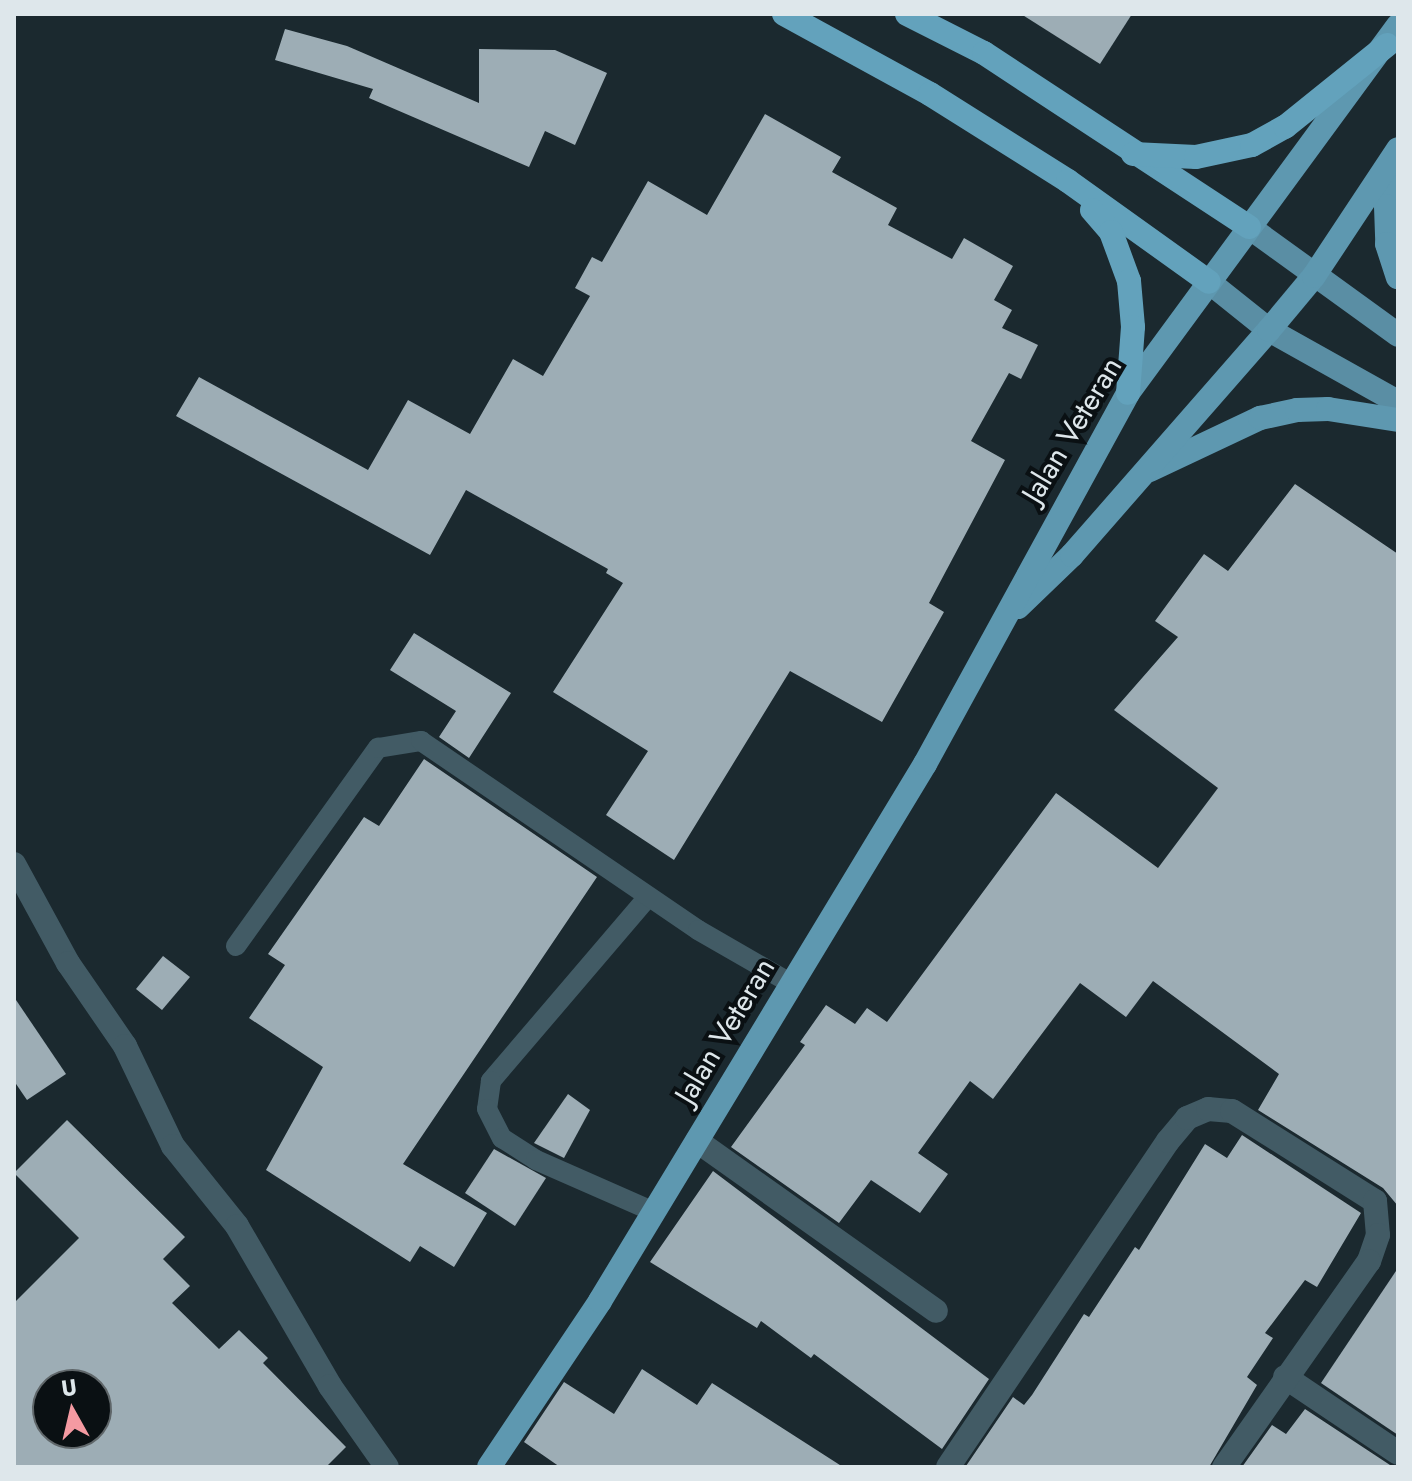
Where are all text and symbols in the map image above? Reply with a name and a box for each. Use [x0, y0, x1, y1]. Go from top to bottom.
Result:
street label: Jalan Veteran [1014, 351, 1130, 509]
street label: Jalan Veteran [667, 952, 783, 1110]
north arrow [32, 1369, 112, 1449]
text: U [59, 1370, 79, 1404]

